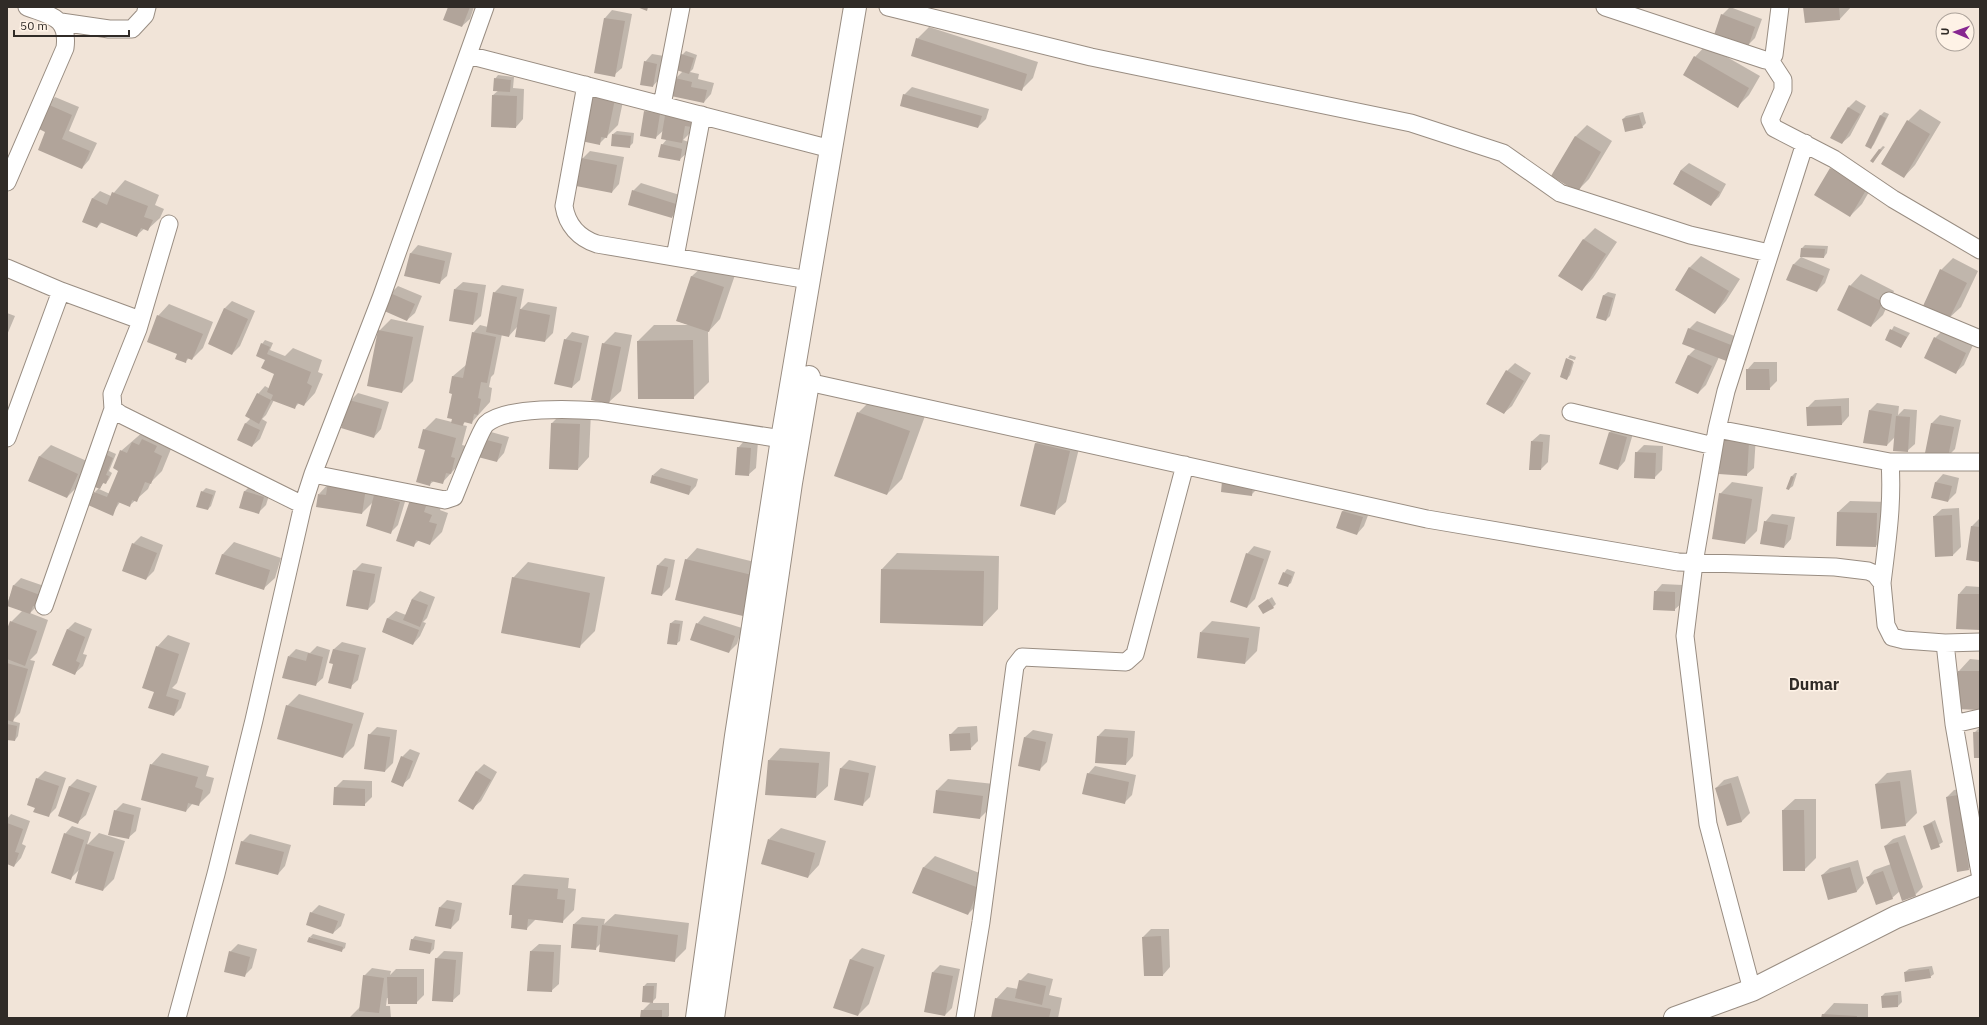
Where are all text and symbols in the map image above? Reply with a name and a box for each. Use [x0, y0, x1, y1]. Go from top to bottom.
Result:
scale bar [14, 12, 129, 38]
north arrow [1935, 12, 1975, 52]
text: 50 m [20, 18, 48, 33]
text: U [1938, 28, 1952, 36]
district label: Dumar [1789, 674, 1840, 694]

